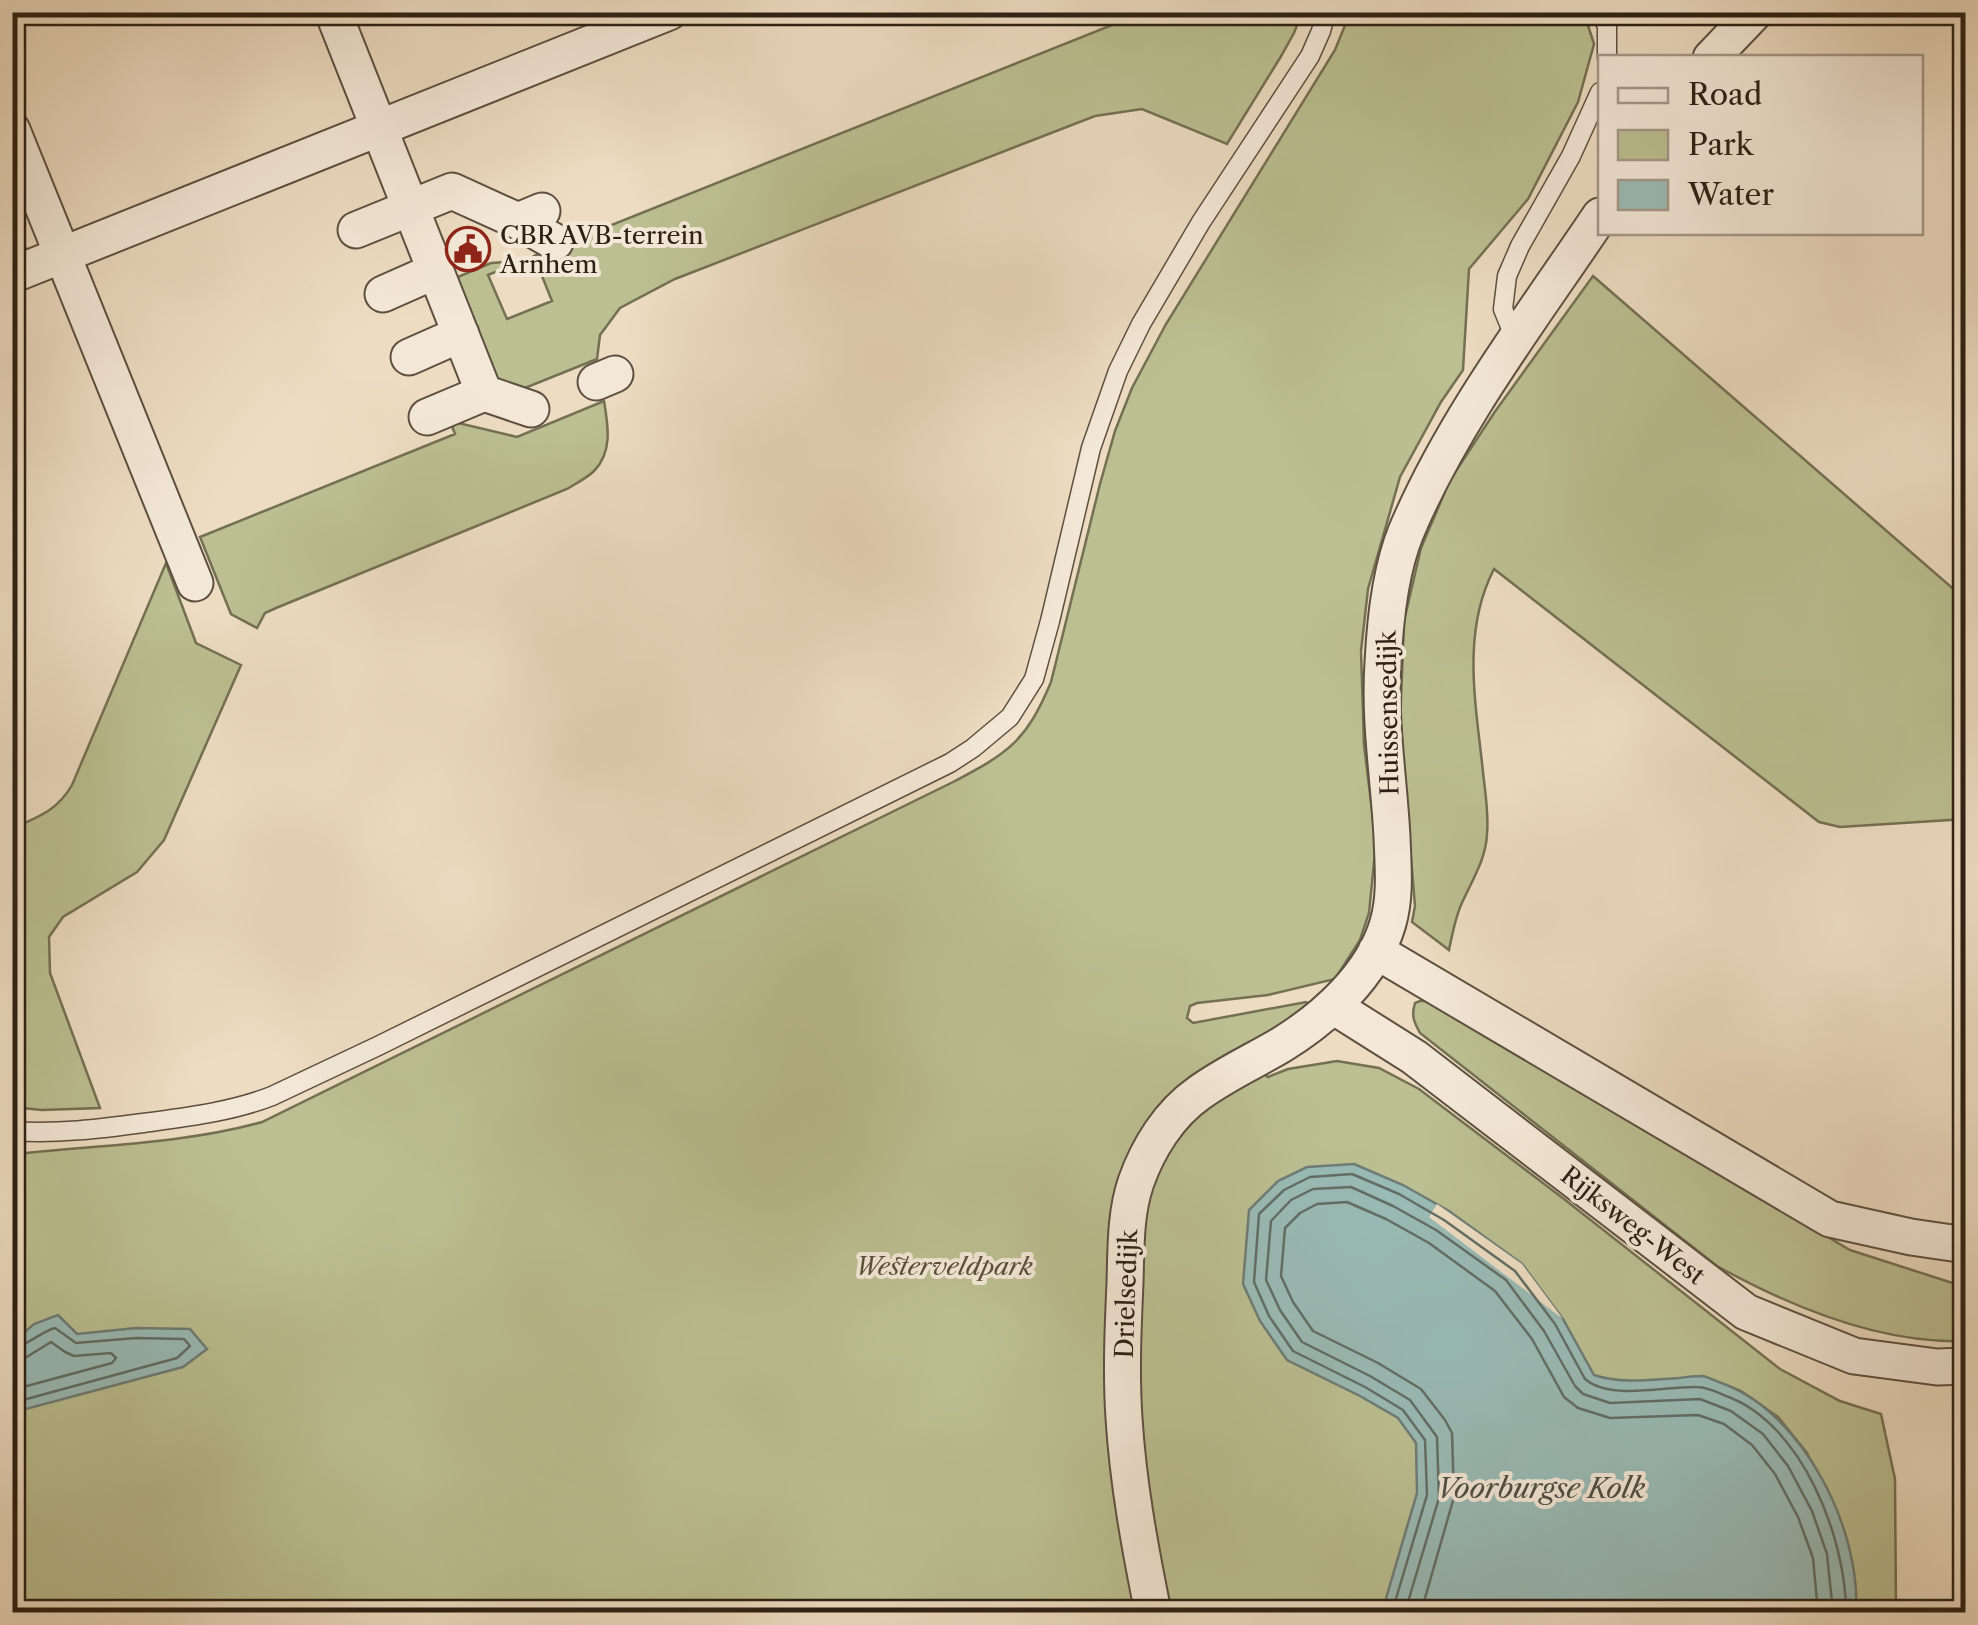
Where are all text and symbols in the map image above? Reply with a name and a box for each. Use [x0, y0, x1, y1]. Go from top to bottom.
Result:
legend [1598, 55, 1923, 235]
text: Road [1688, 76, 1762, 113]
text: Park [1688, 126, 1755, 163]
text: Water [1687, 176, 1774, 213]
place label: CBR AVB-terrein Arnhem [499, 220, 704, 280]
public building icon: CBR AVB-terrein Arnhem [445, 226, 491, 272]
street label: Huissensedijk [1372, 629, 1405, 796]
street label: Rijksweg-West [1554, 1159, 1711, 1291]
street label: Drielsedijk [1109, 1227, 1144, 1359]
park label: Westerveldpark [855, 1251, 1033, 1282]
water label: Voorburgse Kolk [1437, 1471, 1646, 1505]

